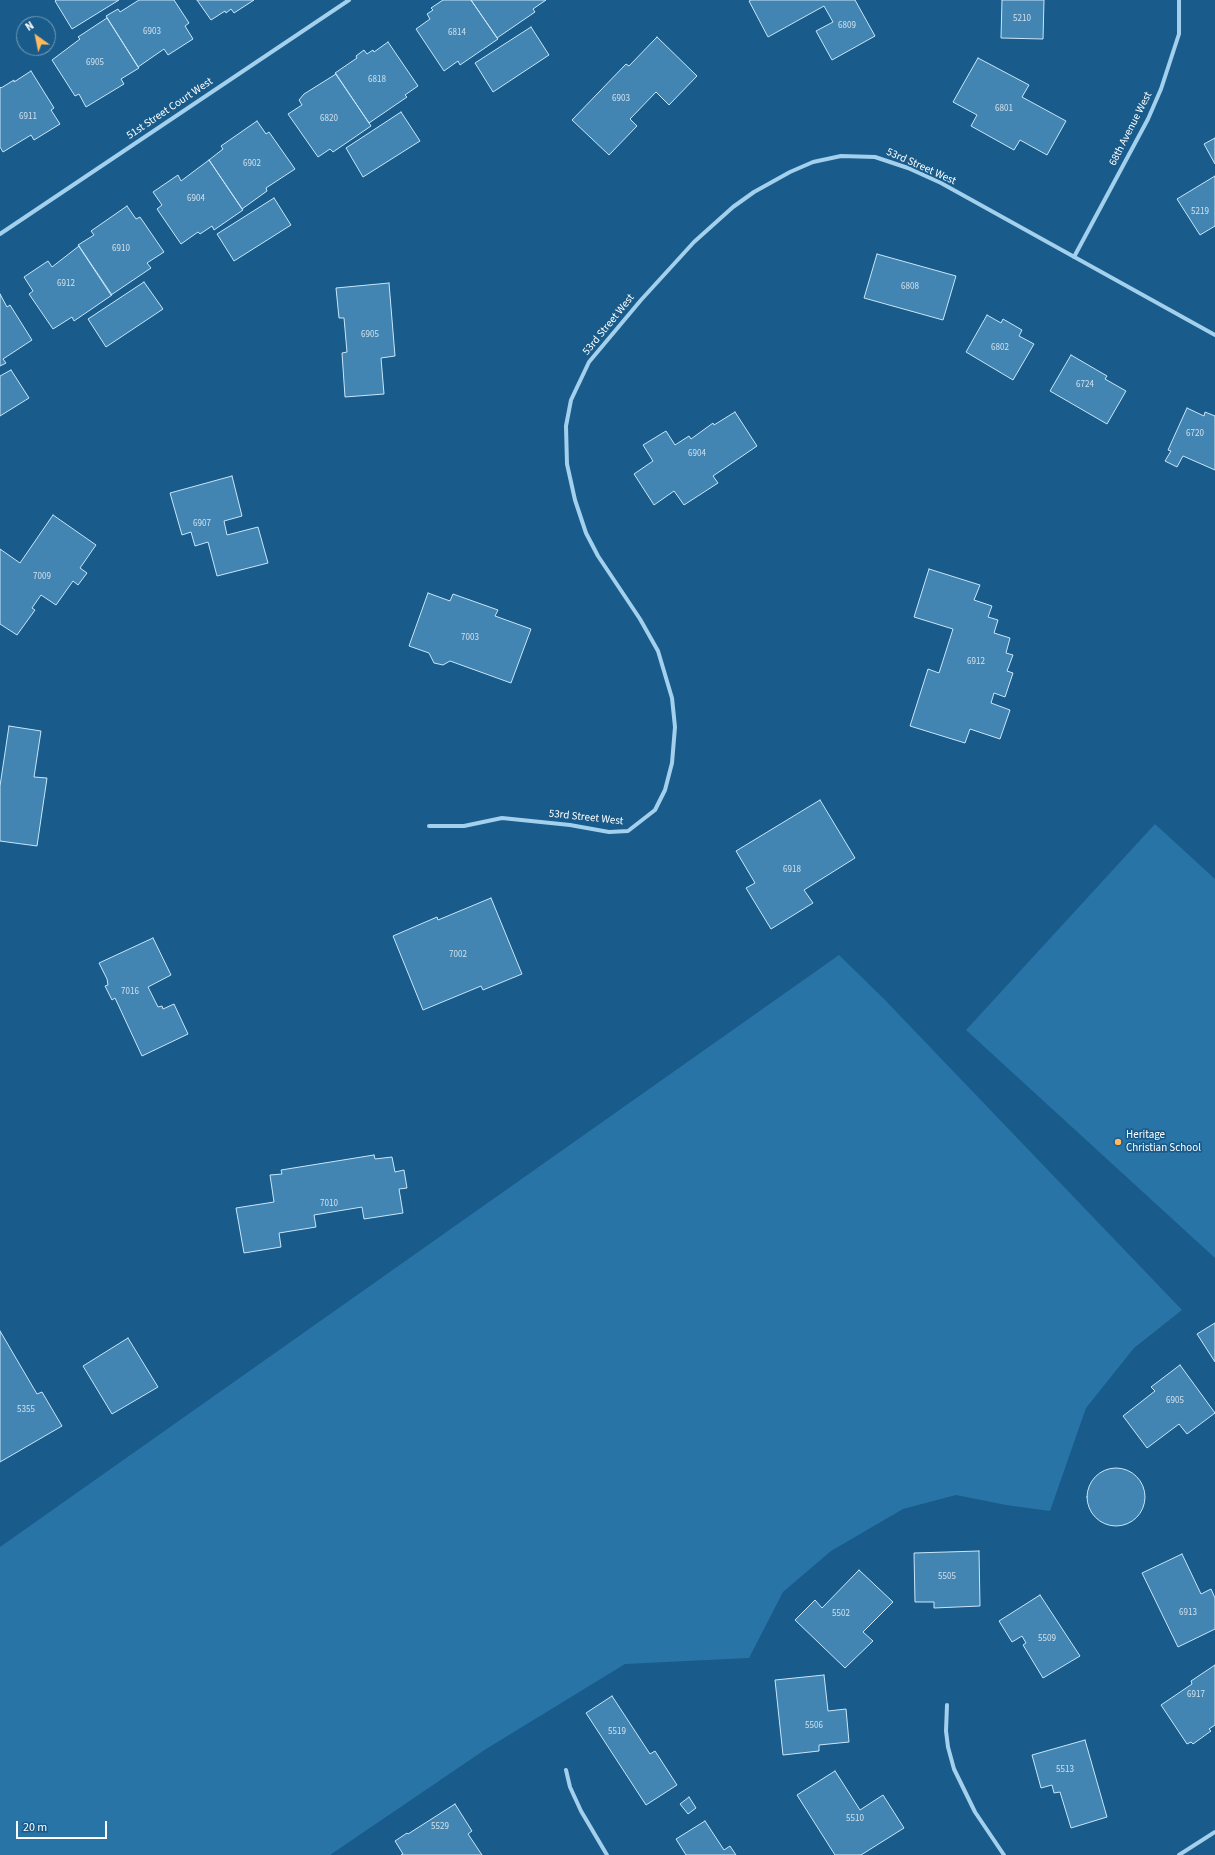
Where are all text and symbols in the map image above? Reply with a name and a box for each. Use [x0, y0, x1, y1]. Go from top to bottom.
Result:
house number: 5210 [1013, 14, 1031, 24]
north arrow [16, 16, 56, 56]
text: N [23, 18, 37, 35]
house number: 6809 [838, 21, 856, 31]
house number: 6903 [143, 27, 161, 37]
house number: 6814 [448, 28, 466, 38]
house number: 6905 [86, 58, 104, 68]
street label: 51st Street Court West [124, 75, 216, 143]
house number: 6818 [368, 75, 386, 85]
street label: 68th Avenue West [1107, 90, 1155, 168]
house number: 6903 [612, 94, 630, 104]
house number: 6801 [995, 104, 1013, 114]
house number: 6911 [19, 112, 37, 122]
house number: 6820 [320, 114, 338, 124]
street label: 53rd Street West [884, 146, 958, 188]
house number: 6902 [243, 159, 261, 169]
house number: 6904 [187, 194, 205, 204]
house number: 5219 [1191, 207, 1209, 217]
house number: 6910 [112, 244, 130, 254]
house number: 6912 [57, 279, 75, 289]
house number: 6808 [901, 282, 919, 292]
street label: 53rd Street West [580, 292, 638, 358]
house number: 6905 [361, 330, 379, 340]
house number: 6802 [991, 343, 1009, 353]
house number: 6724 [1076, 380, 1094, 390]
house number: 6720 [1186, 429, 1204, 439]
house number: 6904 [688, 449, 706, 459]
house number: 6907 [193, 519, 211, 529]
house number: 7009 [33, 572, 51, 582]
house number: 7003 [461, 633, 479, 643]
house number: 6912 [967, 657, 985, 667]
street label: 53rd Street West [548, 808, 624, 828]
house number: 6918 [783, 865, 801, 875]
house number: 7002 [449, 950, 467, 960]
house number: 7016 [121, 987, 139, 997]
place label: Heritage Christian School [1126, 1129, 1201, 1155]
marker: Heritage Christian School [1113, 1137, 1123, 1147]
house number: 7010 [320, 1199, 338, 1209]
house number: 6905 [1166, 1396, 1184, 1406]
house number: 5355 [17, 1405, 35, 1415]
house number: 5505 [938, 1572, 956, 1582]
house number: 6913 [1179, 1608, 1197, 1618]
house number: 5502 [832, 1609, 850, 1619]
house number: 5509 [1038, 1634, 1056, 1644]
house number: 6917 [1187, 1690, 1205, 1700]
house number: 5506 [805, 1721, 823, 1731]
house number: 5519 [608, 1727, 626, 1737]
house number: 5513 [1056, 1765, 1074, 1775]
scale bar [18, 1813, 109, 1839]
house number: 5510 [846, 1814, 864, 1824]
text: 20 m [23, 1819, 47, 1836]
house number: 5529 [431, 1822, 449, 1832]

